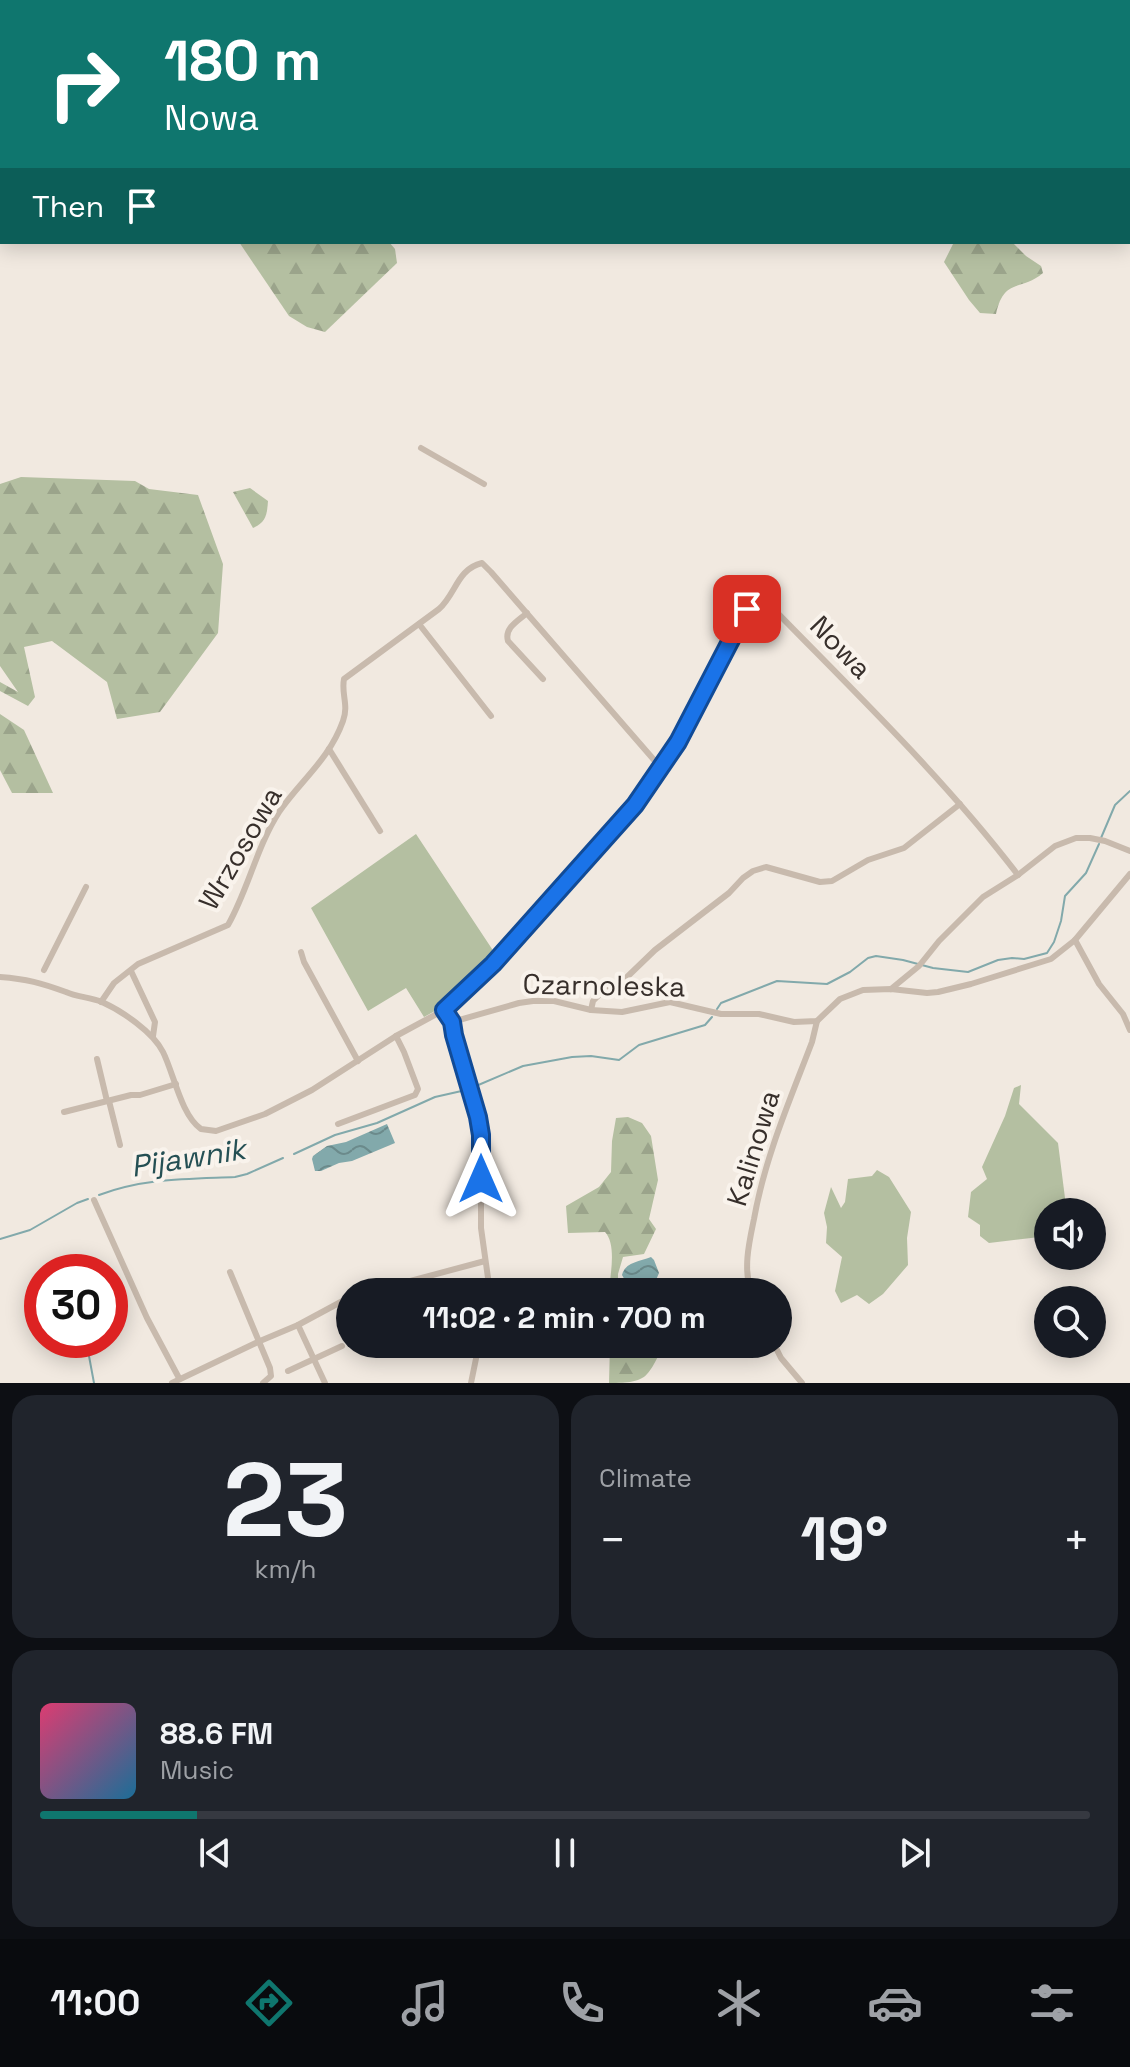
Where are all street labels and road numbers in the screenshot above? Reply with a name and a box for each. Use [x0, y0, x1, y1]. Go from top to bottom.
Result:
street label: Nowa [802, 608, 880, 686]
street label: Wrzosowa [190, 780, 290, 916]
street label: Czarnoleska [522, 966, 686, 1004]
street label: Kalinowa [718, 1086, 788, 1210]

